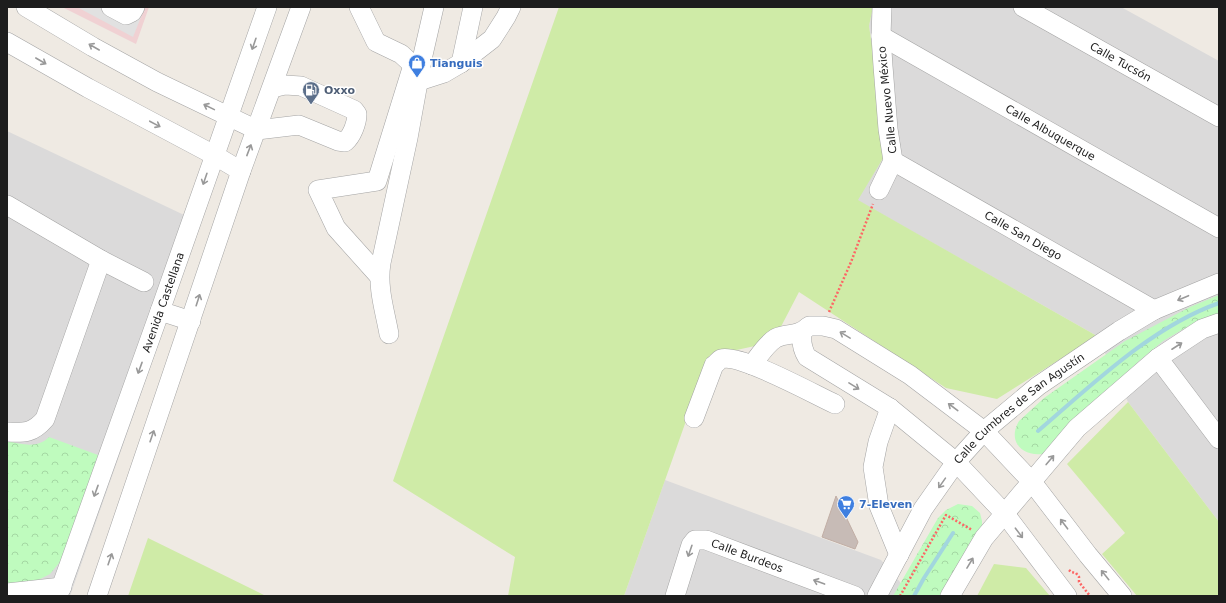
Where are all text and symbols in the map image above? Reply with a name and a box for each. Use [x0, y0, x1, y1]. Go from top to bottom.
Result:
one-way arrow [249, 37, 257, 49]
street label: Calle Tucsón [1087, 40, 1153, 85]
one-way arrow [88, 42, 100, 50]
street label: Calle Nuevo México [875, 45, 900, 154]
shop icon: Tianguis [407, 53, 427, 78]
place label: Tianguis [430, 57, 483, 70]
one-way arrow [35, 58, 47, 66]
fuel station icon: Oxxo [301, 80, 321, 105]
place label: Oxxo [324, 84, 356, 97]
street label: Calle Albuquerque [1003, 102, 1098, 164]
one-way arrow [203, 103, 215, 110]
one-way arrow [148, 120, 160, 128]
one-way arrow [246, 145, 254, 157]
one-way arrow [201, 173, 209, 185]
street label: Calle San Diego [982, 209, 1064, 263]
street label: Avenida Castellana [140, 251, 187, 354]
one-way arrow [195, 294, 203, 306]
one-way arrow [1177, 294, 1189, 302]
one-way arrow [839, 330, 851, 338]
one-way arrow [1171, 341, 1183, 349]
street label: Calle Cumbres de San Agustín [951, 350, 1087, 467]
one-way arrow [135, 362, 143, 374]
one-way arrow [848, 382, 860, 390]
one-way arrow [947, 403, 958, 411]
one-way arrow [149, 430, 156, 443]
one-way arrow [1045, 455, 1054, 466]
one-way arrow [938, 477, 946, 488]
one-way arrow [92, 484, 100, 496]
supermarket icon: 7-Eleven [836, 494, 856, 519]
place label: 7-Eleven [859, 498, 912, 511]
one-way arrow [1060, 518, 1068, 529]
one-way arrow [1015, 527, 1023, 538]
street label: Calle Burdeos [709, 537, 785, 576]
one-way arrow [685, 544, 693, 556]
one-way arrow [107, 553, 114, 566]
one-way arrow [966, 557, 974, 569]
one-way arrow [1100, 570, 1109, 581]
one-way arrow [813, 578, 825, 586]

